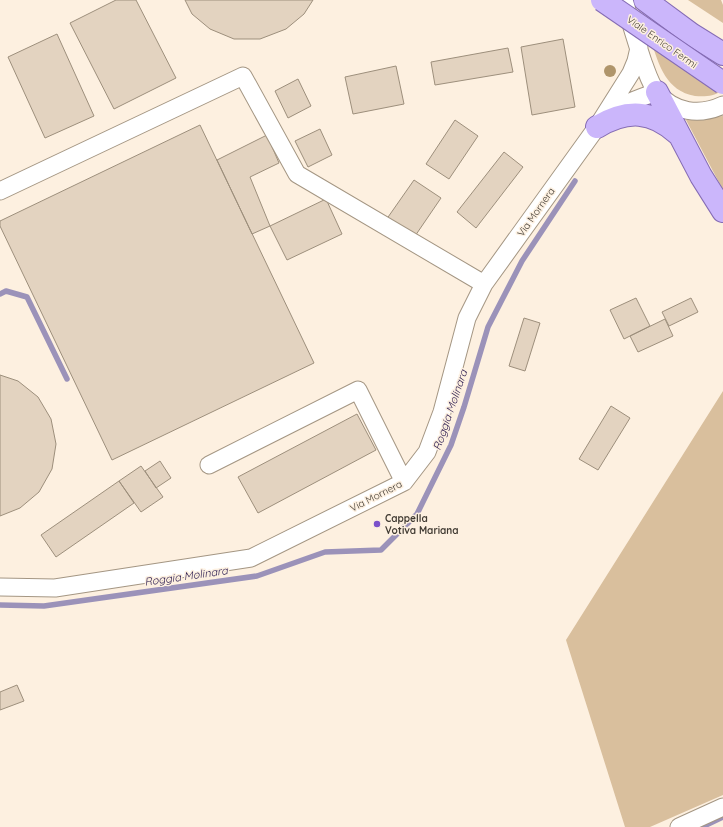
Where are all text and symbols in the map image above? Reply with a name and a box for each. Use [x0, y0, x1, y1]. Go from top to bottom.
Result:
street label: Viale Enrico Fermi [624, 13, 700, 71]
street label: Via Mornera [514, 185, 558, 239]
water label: Roggia Molinara [430, 367, 471, 452]
street label: Via Mornera [348, 477, 404, 515]
place label: Cappella Votiva Mariana [385, 512, 459, 537]
marker: Cappella Votiva Mariana [372, 519, 382, 529]
water label: Roggia Molinara [143, 563, 230, 589]

